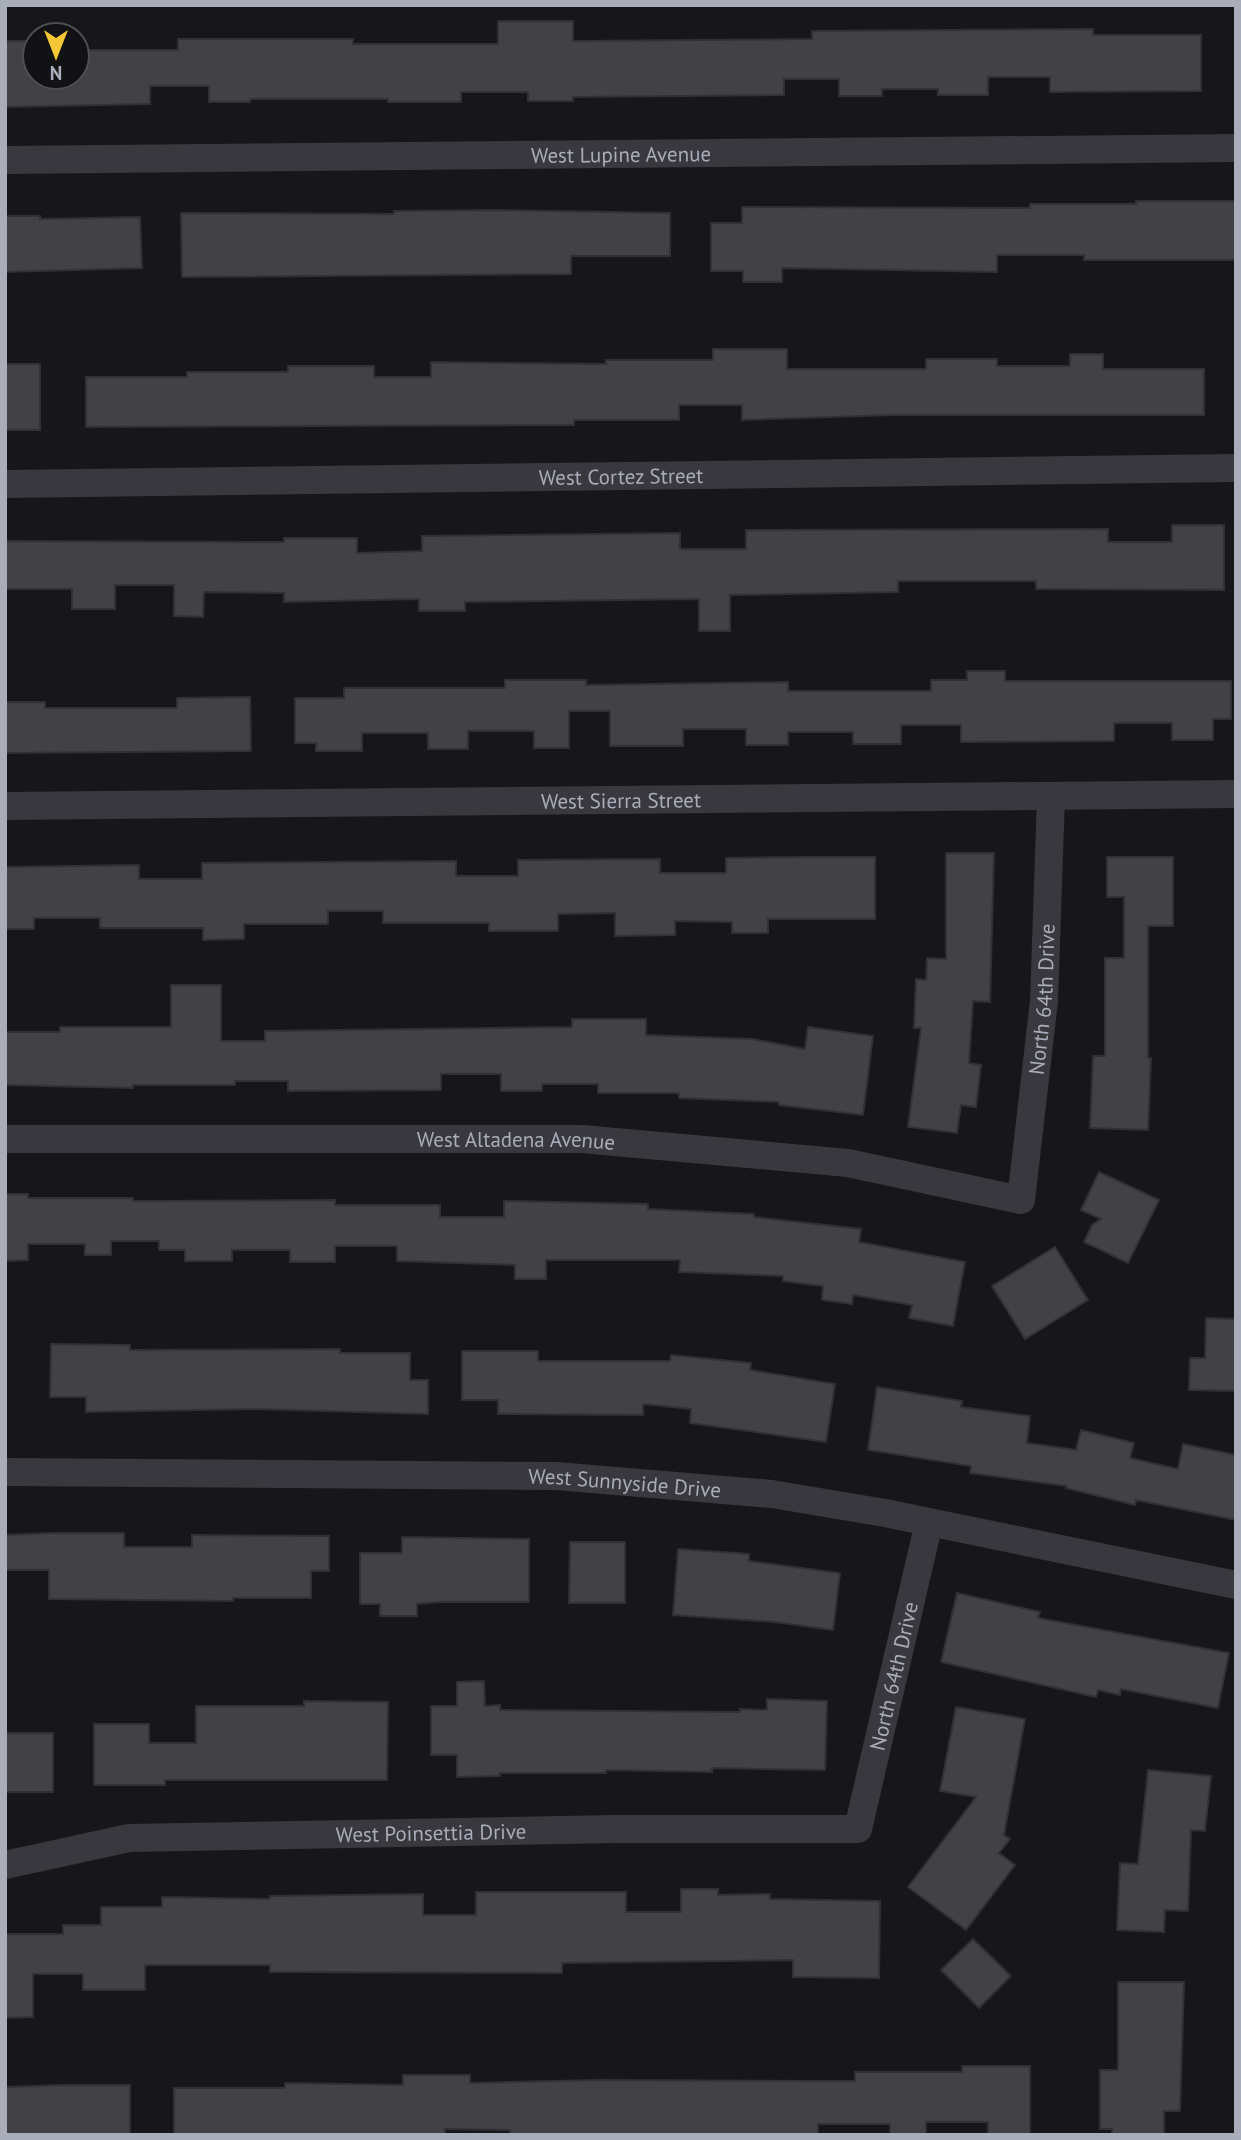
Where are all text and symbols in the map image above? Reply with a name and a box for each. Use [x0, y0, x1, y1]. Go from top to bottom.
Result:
north arrow [21, 21, 91, 91]
text: N [50, 61, 62, 85]
street label: West Lupine Avenue [531, 140, 711, 168]
street label: West Cortez Street [539, 461, 703, 491]
street label: West Sierra Street [541, 786, 701, 814]
street label: North 64th Drive [1022, 923, 1060, 1076]
street label: West Altadena Avenue [417, 1126, 616, 1155]
street label: West Sunnyside Drive [528, 1462, 722, 1503]
street label: North 64th Drive [863, 1599, 924, 1753]
street label: West Poinsettia Drive [335, 1817, 527, 1848]

